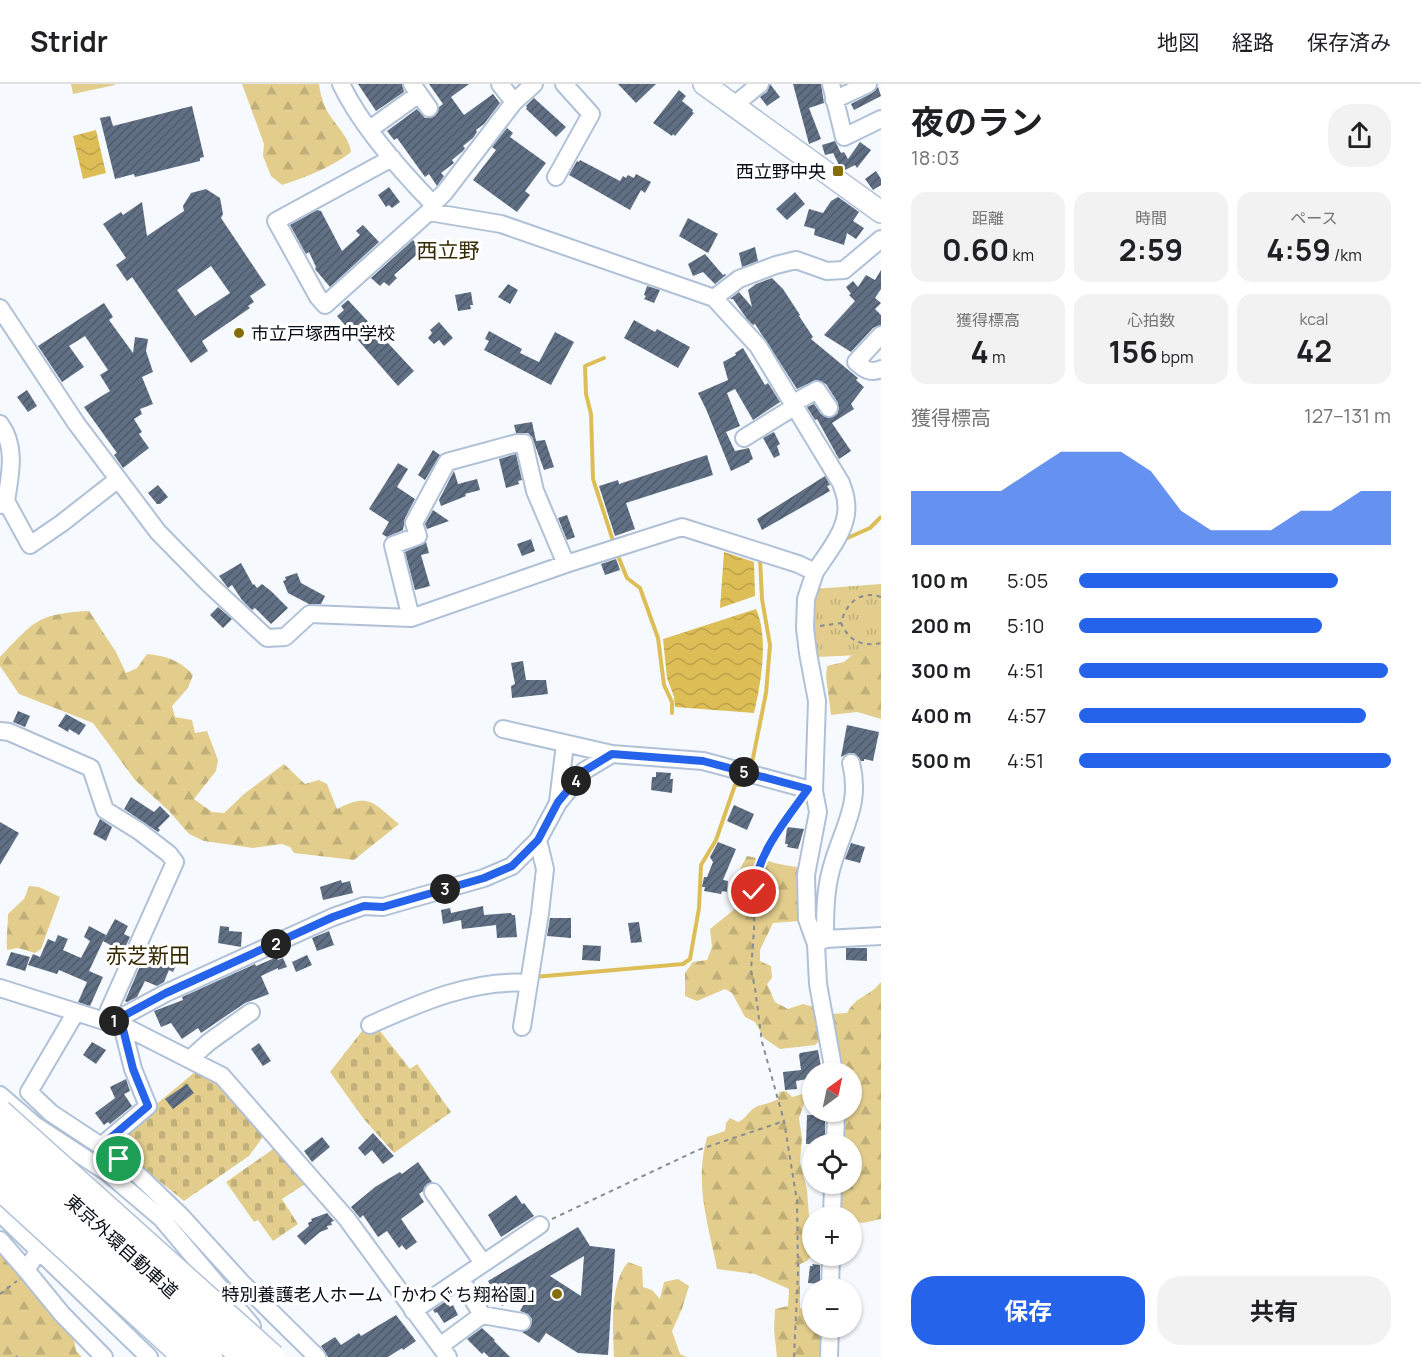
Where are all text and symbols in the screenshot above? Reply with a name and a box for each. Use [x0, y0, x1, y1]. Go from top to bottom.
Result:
text: Stridr [30, 22, 108, 60]
text: 地図 [1157, 28, 1199, 56]
text: 経路 [1232, 28, 1274, 56]
text: 保存済み [1307, 28, 1391, 56]
text: 夜のラン [911, 99, 1043, 144]
button: share [1328, 104, 1391, 167]
text: 18:03 [911, 144, 960, 171]
place label: 西立野中央 [736, 159, 826, 183]
marker: 西立野中央 [831, 164, 845, 178]
text: 距離 [972, 207, 1004, 229]
text: 時間 [1135, 207, 1167, 229]
text: ペース [1290, 207, 1338, 229]
text: 0.60 [942, 229, 1009, 270]
text: 2:59 [1119, 229, 1183, 270]
text: 4:59 [1266, 229, 1331, 270]
district label: 西立野 [417, 236, 480, 264]
text: km [1009, 244, 1034, 266]
text: /km [1331, 244, 1362, 266]
text: kcal [1299, 308, 1329, 330]
text: 獲得標高 [956, 309, 1020, 331]
text: 心拍数 [1127, 309, 1175, 331]
place label: 市立戸塚西中学校 [251, 321, 395, 345]
marker: 市立戸塚西中学校 [232, 326, 246, 340]
text: 42 [1296, 330, 1332, 371]
text: 4 [970, 331, 989, 372]
text: 156 [1108, 331, 1158, 372]
text: m [989, 346, 1006, 368]
text: bpm [1158, 346, 1194, 368]
text: 127–131 m [1304, 402, 1391, 429]
text: 獲得標高 [911, 404, 991, 431]
text: 100 m [911, 567, 968, 594]
text: 5:05 [1007, 567, 1048, 594]
text: 200 m [911, 612, 971, 639]
text: 5:10 [1007, 612, 1045, 639]
text: 300 m [911, 657, 971, 684]
text: 4:51 [1007, 657, 1044, 684]
text: 400 m [911, 702, 971, 729]
text: 4:57 [1007, 702, 1046, 729]
text: 500 m [911, 747, 971, 774]
text: 4:51 [1007, 747, 1044, 774]
pin: 5 [729, 757, 759, 787]
text: 5 [739, 761, 749, 783]
pin: 4 [561, 766, 591, 796]
text: 4 [571, 770, 581, 792]
pin [728, 866, 779, 917]
pin: 3 [430, 874, 460, 904]
icon: check [737, 875, 770, 908]
text: 3 [440, 878, 450, 900]
pin: 2 [261, 929, 291, 959]
text: 2 [271, 933, 281, 955]
district label: 赤芝新田 [106, 941, 190, 969]
pin: 1 [99, 1006, 129, 1036]
text: 1 [110, 1010, 118, 1032]
north arrow [802, 1062, 862, 1122]
map controls [802, 1062, 862, 1338]
pin [93, 1133, 144, 1184]
button: locate [802, 1134, 862, 1194]
icon: arrive [102, 1142, 135, 1175]
street label: 東京外環自動車道 [60, 1189, 184, 1303]
button: + [802, 1206, 862, 1266]
button: 保存 [911, 1276, 1145, 1345]
button: 共有 [1157, 1276, 1391, 1345]
button: − [802, 1278, 862, 1338]
place label: 特別養護老人ホーム「かわぐち翔裕園」 [222, 1282, 545, 1306]
marker: 特別養護老人ホーム「かわぐち翔裕園」 [550, 1287, 564, 1301]

